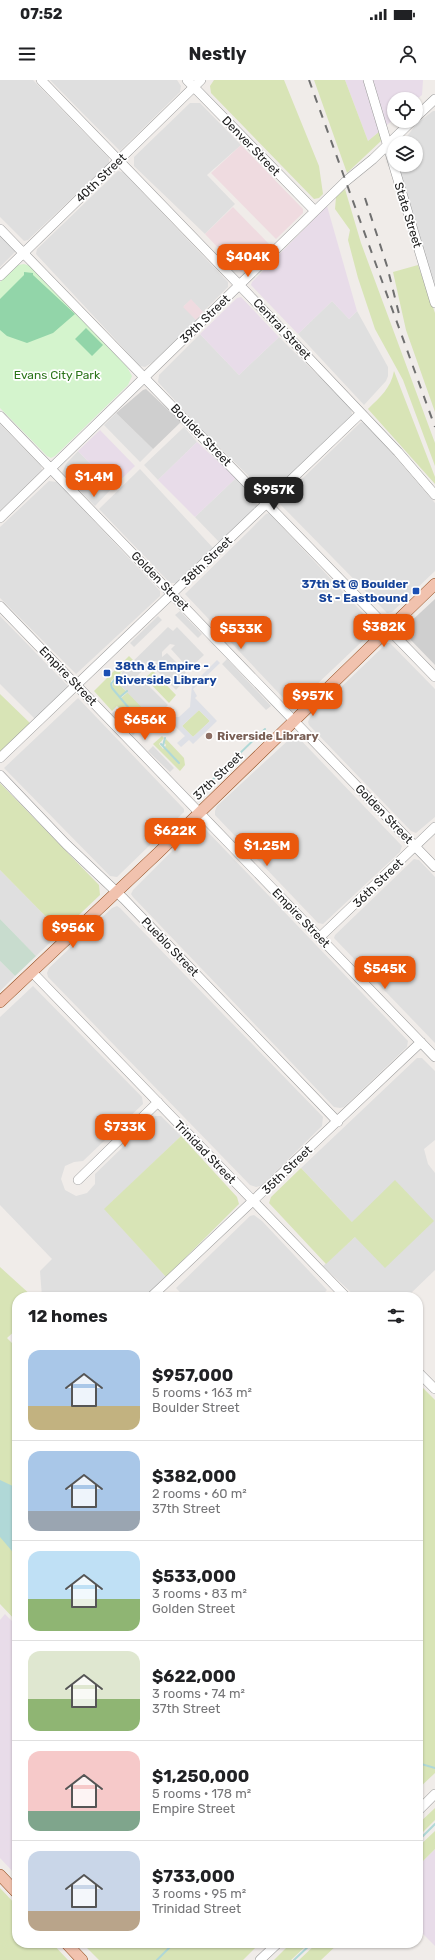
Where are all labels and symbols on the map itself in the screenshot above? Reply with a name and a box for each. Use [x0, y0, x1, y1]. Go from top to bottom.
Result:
street label: Denver Street [219, 113, 283, 179]
street label: 40th Street [73, 150, 129, 206]
street label: State Street [391, 181, 425, 250]
pin: $404K [220, 244, 276, 278]
street label: 39th Street [177, 292, 233, 346]
street label: Central Street [250, 296, 314, 363]
park label: Evans City Park [14, 368, 101, 382]
street label: Boulder Street [168, 401, 234, 469]
pin: $1.4M [66, 464, 122, 498]
pin: $957K [246, 477, 302, 511]
street label: 38th Street [179, 533, 235, 588]
street label: Golden Street [128, 549, 192, 614]
place label: 37th St @ Boulder St - Eastbound [301, 577, 409, 605]
marker: 37th St @ Boulder St - Eastbound [411, 586, 421, 596]
pin: $382K [356, 614, 412, 648]
pin: $533K [213, 616, 269, 650]
street label: Empire Street [36, 644, 100, 709]
place label: 38th & Empire - Riverside Library [115, 659, 217, 687]
marker: 38th & Empire - Riverside Library [102, 668, 112, 678]
pin: $957K [285, 683, 341, 717]
pin: $656K [117, 707, 173, 741]
place label: Riverside Library [217, 729, 319, 743]
marker: Riverside Library [204, 731, 214, 741]
street label: 37th Street [190, 749, 246, 803]
street label: Golden Street [352, 782, 416, 847]
pin: $622K [147, 818, 203, 852]
pin: $1.25M [234, 833, 300, 867]
street label: 36th Street [350, 855, 406, 910]
street label: Empire Street [269, 886, 333, 951]
pin: $956K [45, 915, 101, 949]
street label: Pueblo Street [138, 915, 202, 979]
pin: $545K [357, 956, 413, 990]
pin: $733K [97, 1114, 153, 1148]
street label: Trinidad Street [171, 1118, 239, 1187]
street label: 35th Street [259, 1143, 315, 1197]

